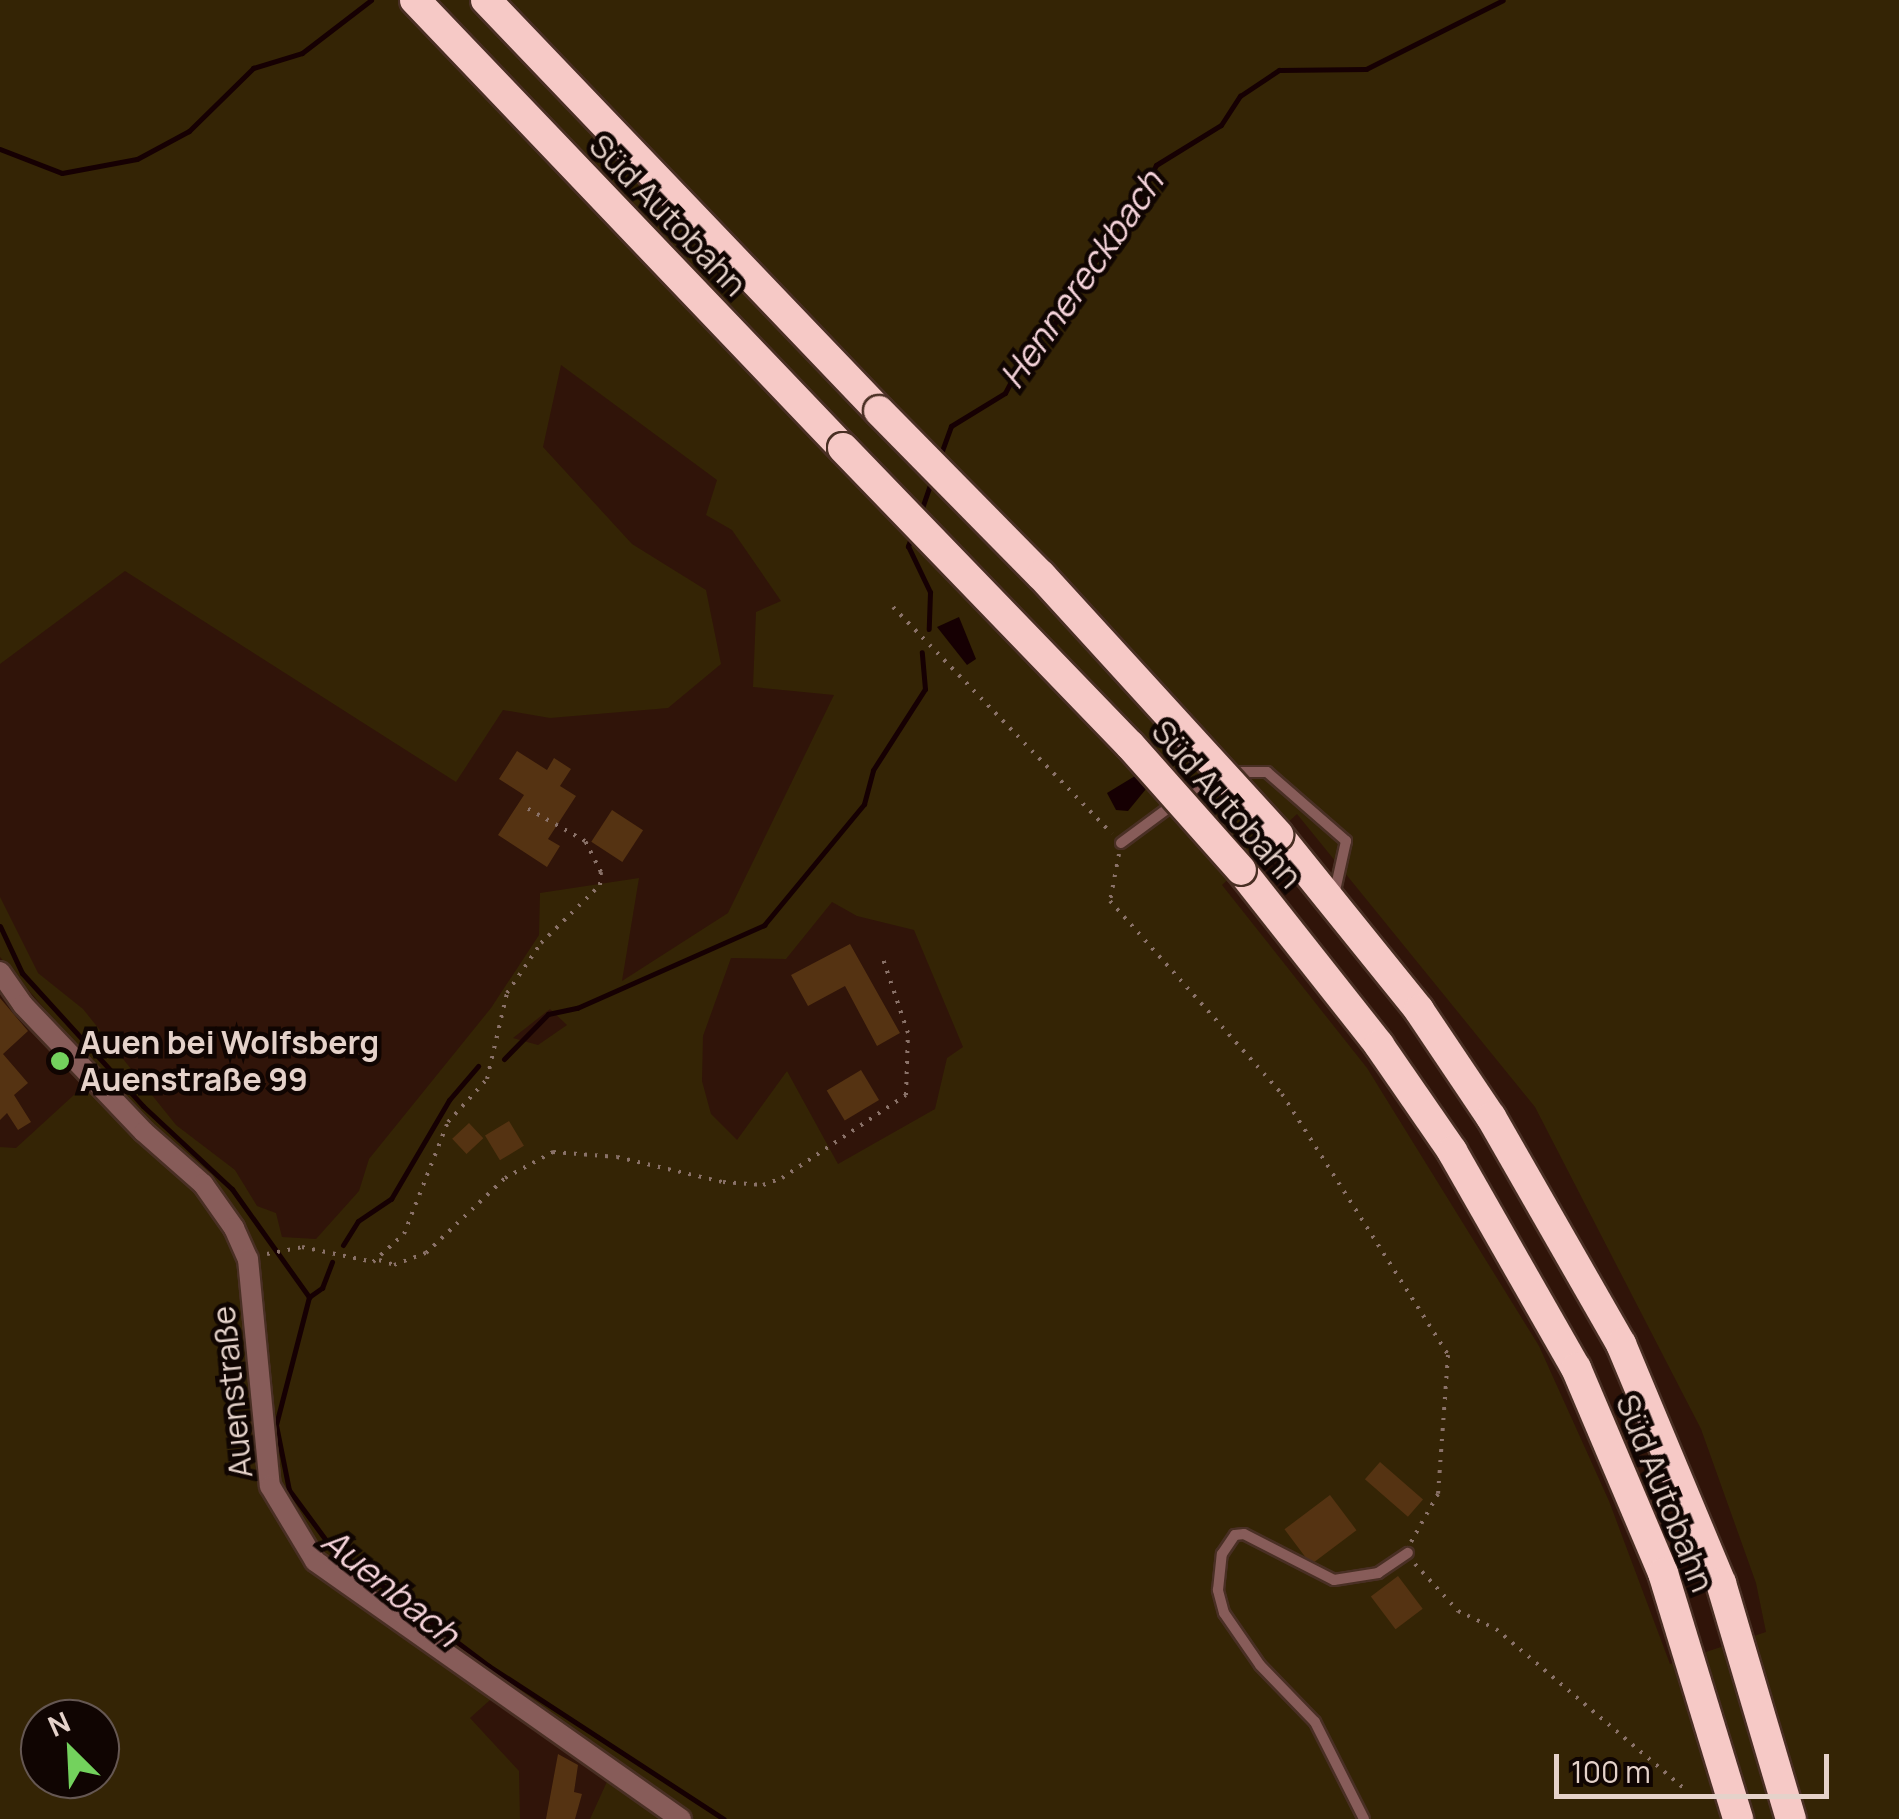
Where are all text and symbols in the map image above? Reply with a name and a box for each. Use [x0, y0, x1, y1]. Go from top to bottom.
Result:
street label: Süd Autobahn [582, 126, 754, 304]
water label: Hennereckbach [990, 162, 1172, 396]
street label: Süd Autobahn [1144, 712, 1310, 896]
place label: Auen bei Wolfsberg Auenstraße 99 [80, 1024, 379, 1099]
marker: Auen bei Wolfsberg Auenstraße 99 [49, 1050, 71, 1072]
street label: Auenstraße [204, 1304, 260, 1480]
street label: Süd Autobahn [1608, 1389, 1722, 1597]
water label: Auenbach [314, 1519, 468, 1655]
north arrow [20, 1699, 120, 1799]
text: N [42, 1702, 76, 1745]
scale bar [1559, 1734, 1834, 1796]
text: 100 m [1571, 1751, 1651, 1792]

